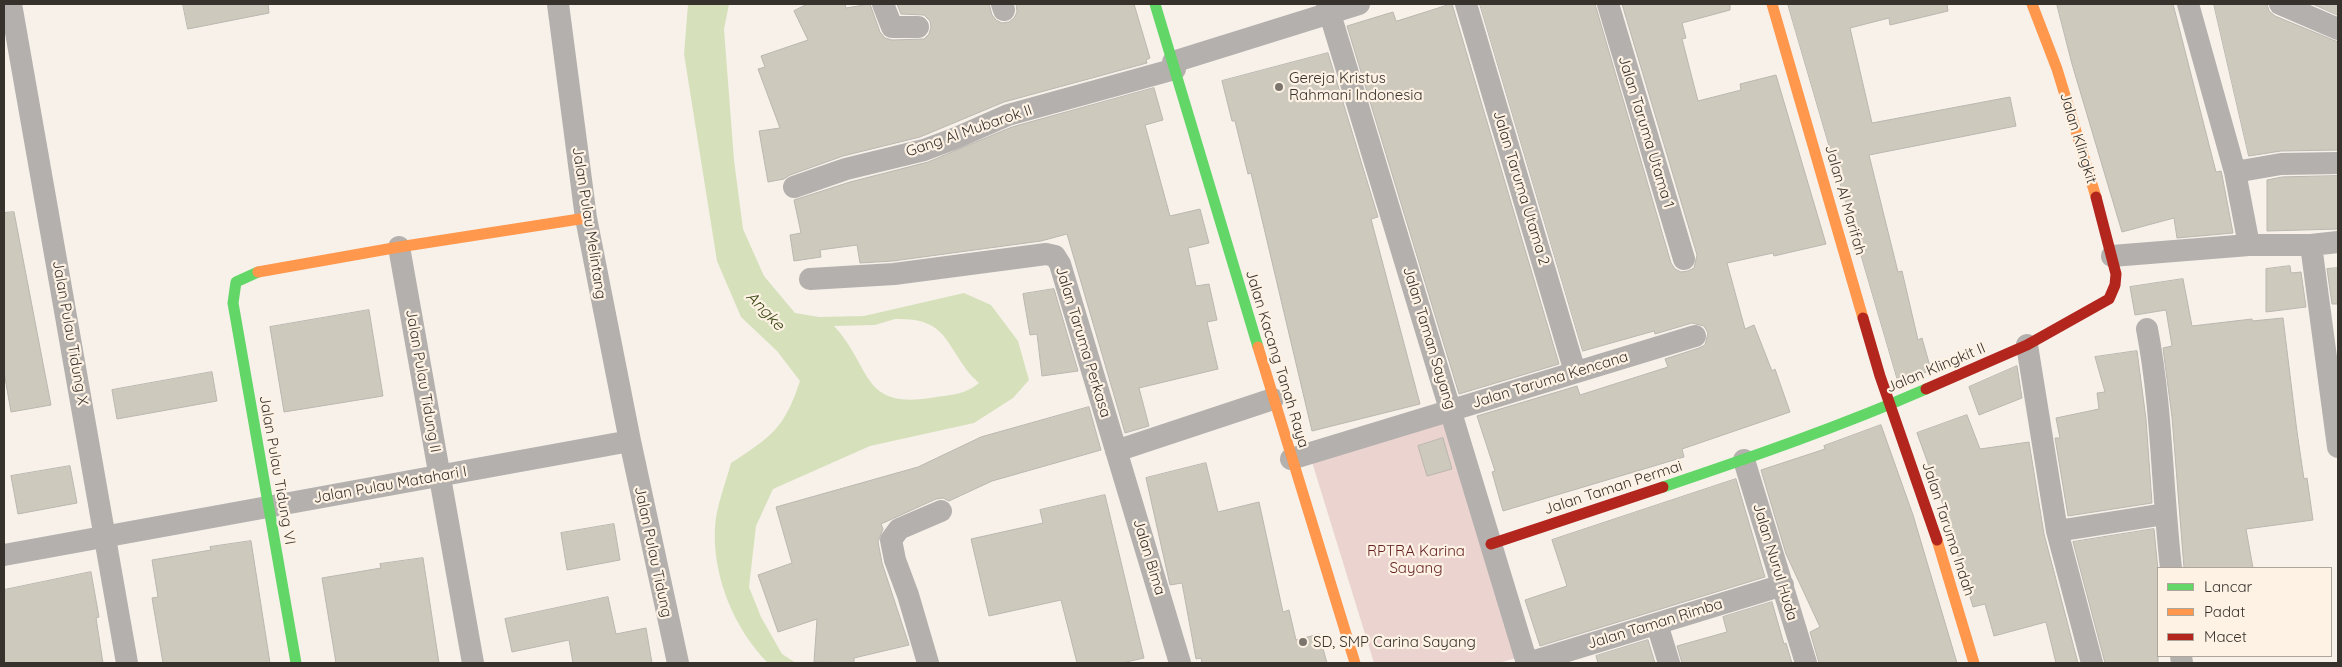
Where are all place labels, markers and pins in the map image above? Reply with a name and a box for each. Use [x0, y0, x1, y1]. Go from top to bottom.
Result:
place label: Gereja Kristus Rahmani Indonesia [1289, 69, 1423, 104]
marker: Gereja Kristus Rahmani Indonesia [1273, 81, 1285, 93]
place label: SD, SMP Carina Sayang [1313, 633, 1476, 651]
marker: SD, SMP Carina Sayang [1297, 636, 1309, 648]

